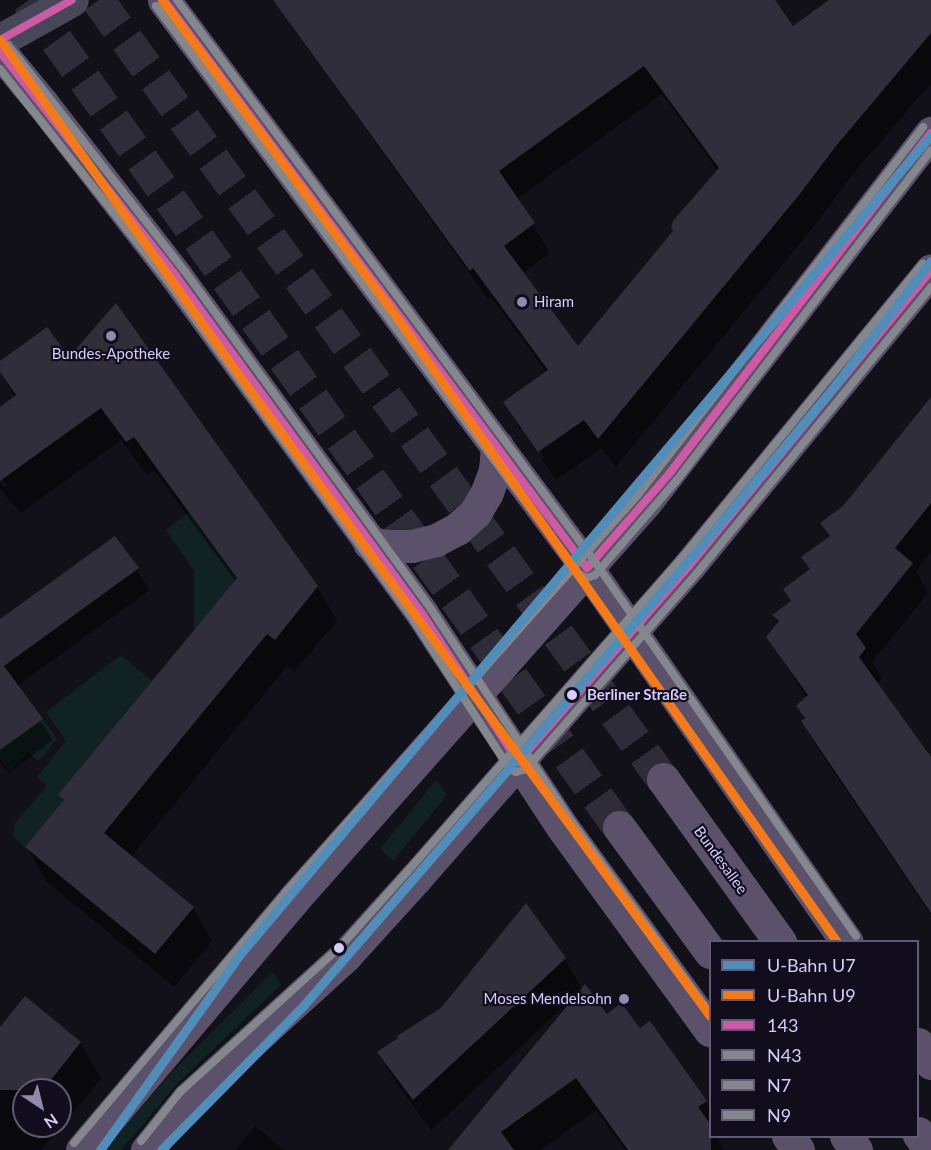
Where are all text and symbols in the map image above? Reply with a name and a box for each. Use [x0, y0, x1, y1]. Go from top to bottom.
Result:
place label: Hiram [534, 293, 574, 311]
marker: Hiram [515, 295, 529, 309]
marker: Bundes-Apotheke [104, 329, 118, 343]
place label: Bundes-Apotheke [52, 345, 170, 363]
marker: Berliner Straße [562, 685, 582, 705]
place label: Berliner Straße [587, 686, 687, 704]
street label: Bundesallee [690, 823, 752, 897]
legend [709, 940, 919, 1138]
unlabelled marker [333, 942, 345, 954]
text: U-Bahn U7 [767, 954, 856, 976]
text: U-Bahn U9 [767, 984, 856, 1006]
place label: Moses Mendelsohn [483, 990, 612, 1008]
marker: Moses Mendelsohn [617, 992, 631, 1006]
text: 143 [767, 1014, 798, 1036]
text: N43 [767, 1044, 802, 1066]
text: N7 [767, 1074, 791, 1096]
north arrow [12, 1078, 72, 1138]
text: N9 [767, 1104, 791, 1126]
text: N [41, 1110, 62, 1133]

